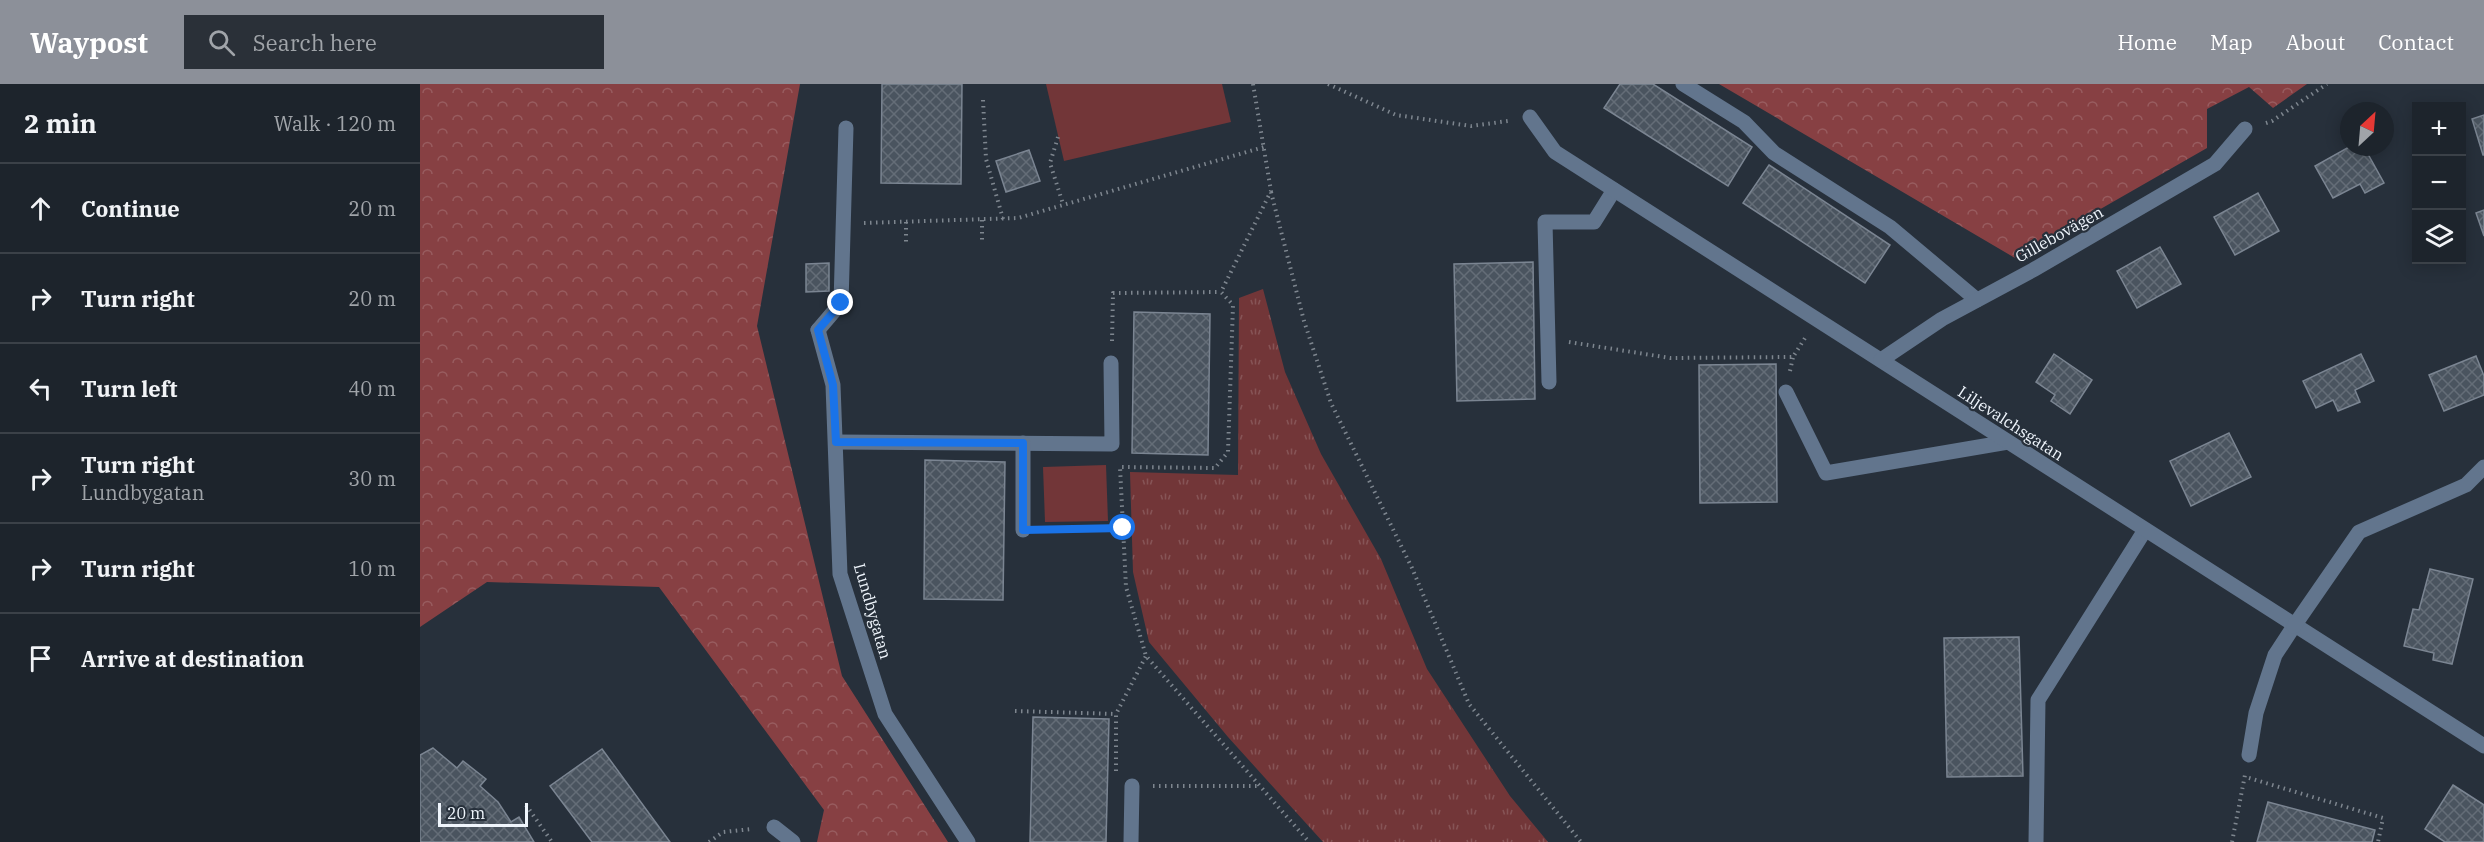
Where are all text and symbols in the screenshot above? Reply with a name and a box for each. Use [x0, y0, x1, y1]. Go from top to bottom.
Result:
search box [184, 15, 604, 69]
text: Waypost [30, 24, 148, 61]
icon: search [205, 26, 238, 59]
text: Search here [253, 28, 377, 57]
text: Home [2117, 28, 2177, 56]
text: Map [2210, 28, 2253, 56]
text: About [2286, 28, 2345, 56]
text: Contact [2378, 28, 2454, 56]
north arrow [2340, 102, 2394, 156]
map controls [2412, 102, 2466, 264]
button: + [2412, 102, 2466, 156]
text: 2 min [24, 106, 97, 140]
text: Walk · 120 m [274, 110, 396, 137]
button: − [2412, 156, 2466, 210]
icon: ahead [24, 192, 57, 225]
text: Continue [81, 194, 180, 223]
text: 20 m [348, 195, 396, 222]
street label: Gillebovägen [2011, 202, 2107, 266]
button: layers [2412, 210, 2466, 264]
icon: right [24, 282, 57, 315]
text: Turn right [81, 284, 195, 313]
text: 20 m [348, 285, 396, 312]
route end [827, 289, 853, 315]
icon: left [24, 372, 57, 405]
text: Turn left [81, 374, 177, 403]
text: 40 m [348, 375, 396, 402]
street label: Liljevalchsgatan [1954, 381, 2068, 465]
text: Turn right [81, 450, 195, 479]
icon: right [24, 462, 57, 495]
text: 30 m [348, 465, 396, 492]
text: Lundbygatan [81, 479, 204, 506]
route start [1109, 514, 1135, 540]
icon: right [24, 552, 57, 585]
text: Turn right [81, 554, 195, 583]
text: 10 m [348, 555, 396, 582]
street label: Lundbygatan [850, 561, 896, 661]
icon: arrive [24, 642, 57, 675]
text: Arrive at destination [81, 644, 304, 673]
scale bar [438, 800, 528, 828]
text: 20 m [447, 803, 485, 823]

